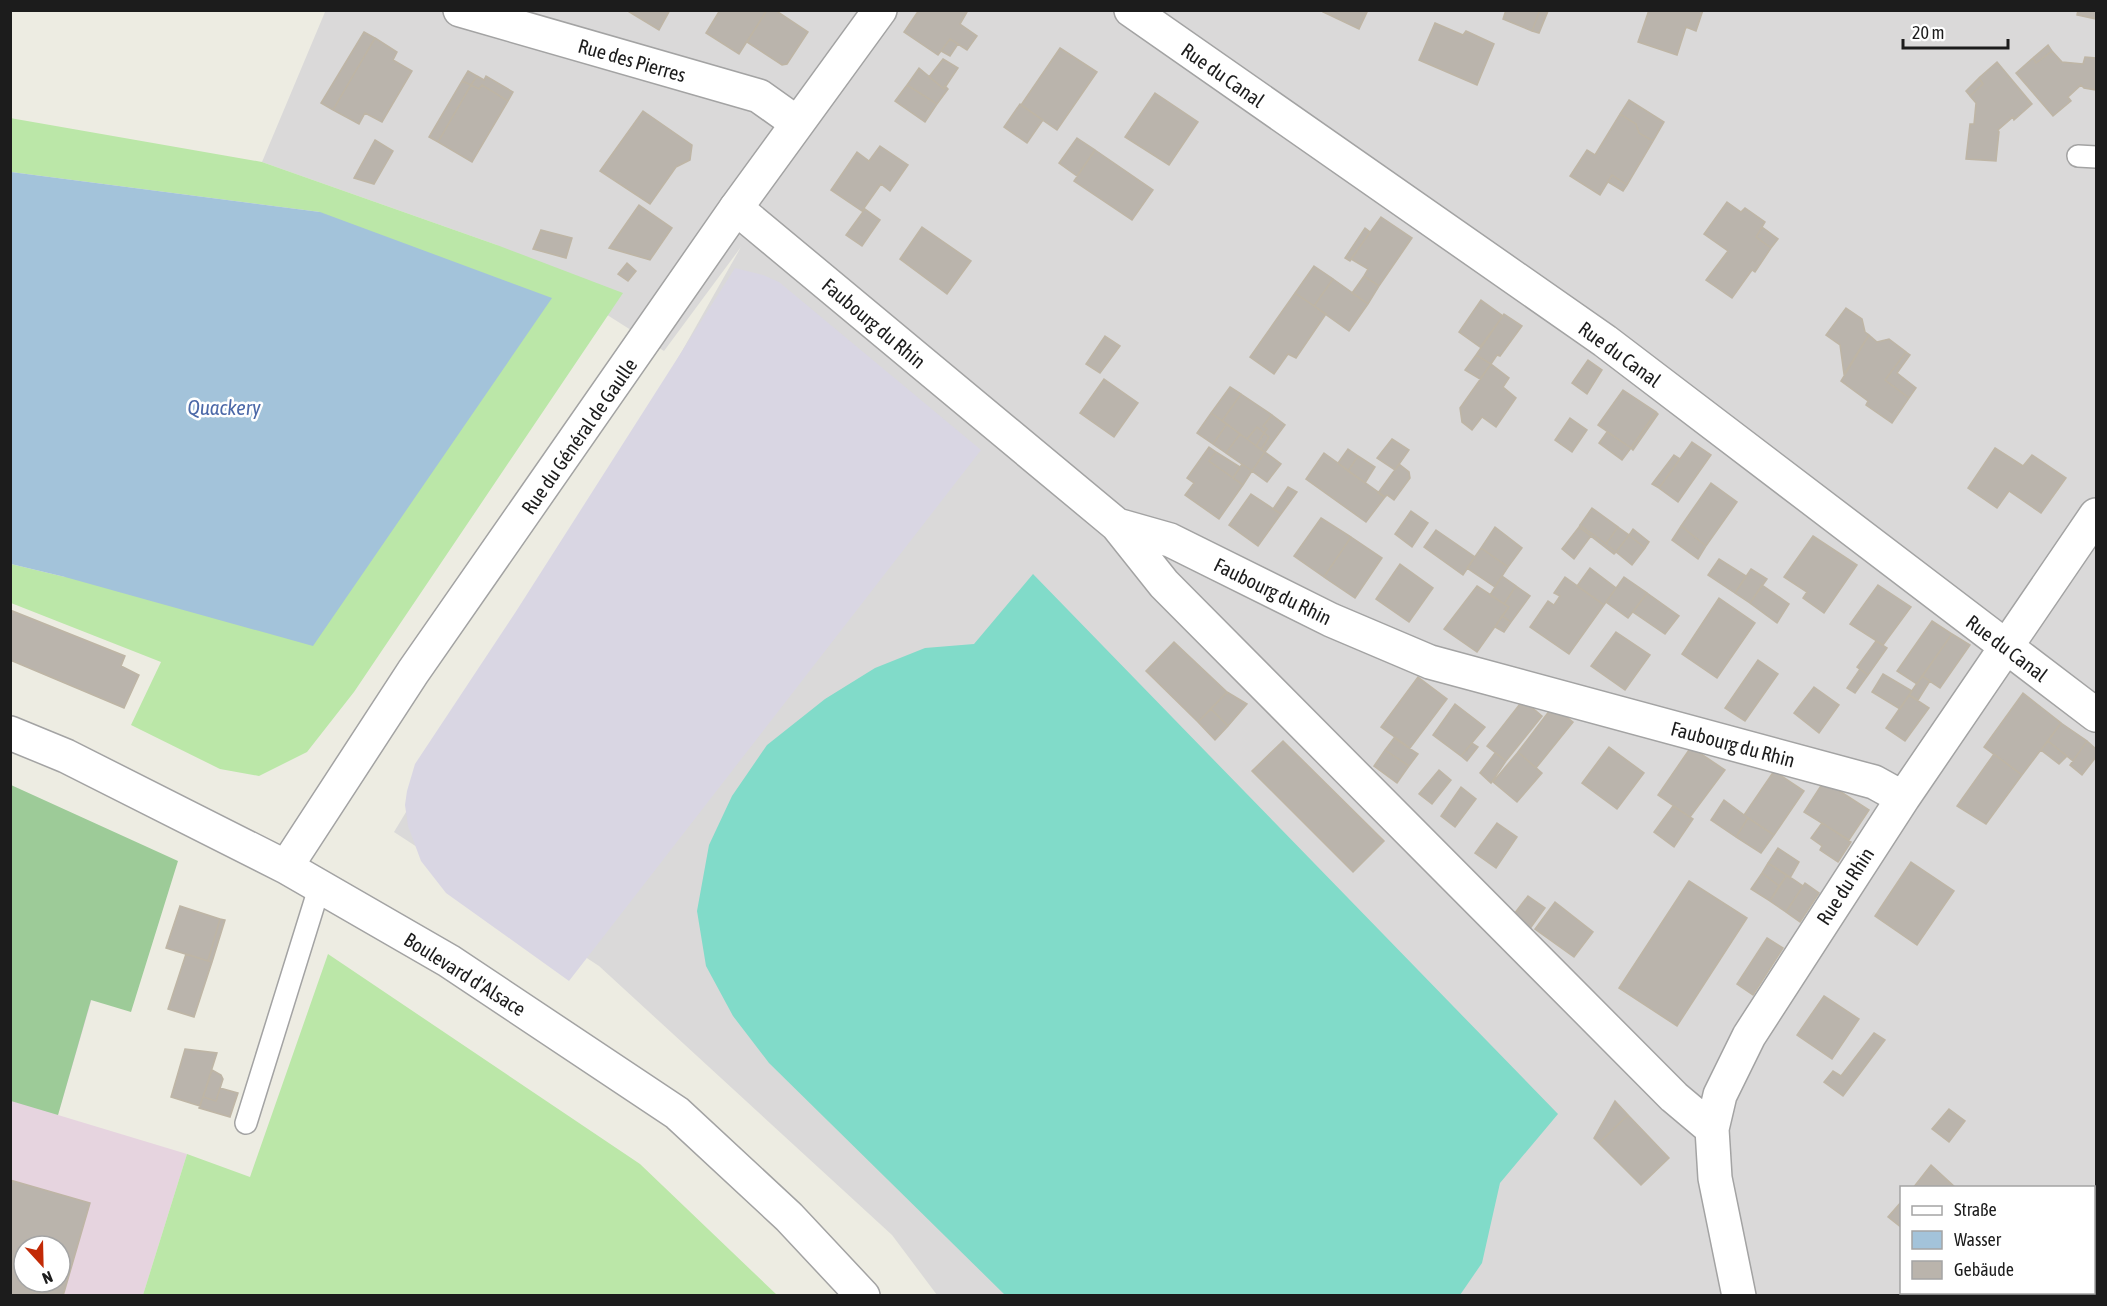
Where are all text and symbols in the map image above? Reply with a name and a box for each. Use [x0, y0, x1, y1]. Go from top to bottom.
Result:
scale bar [1903, 12, 2008, 50]
text: 20 m [1912, 22, 1944, 43]
street label: Rue des Pierres [576, 34, 688, 86]
street label: Rue du Canal [1177, 38, 1269, 112]
street label: Faubourg du Rhin [818, 273, 930, 373]
street label: Rue du Canal [1574, 316, 1666, 392]
street label: Rue du Général de Gaulle [517, 354, 641, 518]
water label: Quackery [187, 395, 261, 419]
street label: Faubourg du Rhin [1211, 553, 1335, 629]
street label: Rue du Canal [1962, 610, 2053, 686]
street label: Faubourg du Rhin [1668, 716, 1798, 772]
street label: Rue du Rhin [1812, 843, 1878, 929]
street label: Boulevard d'Alsace [400, 928, 530, 1020]
legend [1900, 1186, 2095, 1294]
text: Straße [1954, 1199, 1997, 1220]
text: Wasser [1954, 1229, 2002, 1250]
north arrow [12, 1234, 72, 1294]
text: Gebäude [1954, 1259, 2014, 1280]
text: N [40, 1268, 55, 1288]

